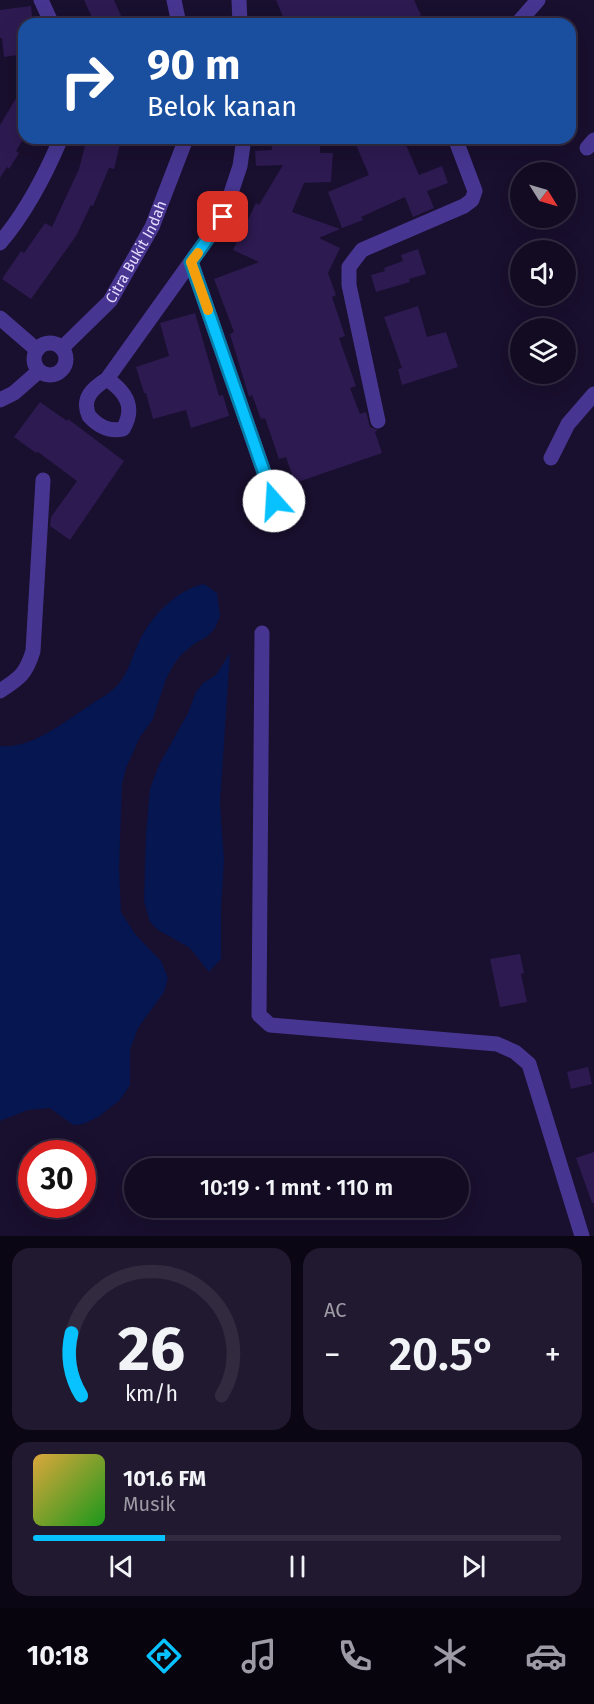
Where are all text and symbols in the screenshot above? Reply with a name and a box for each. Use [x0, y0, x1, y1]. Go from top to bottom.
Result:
text: 90 m [147, 40, 241, 90]
icon: right [48, 42, 126, 120]
text: Belok kanan [147, 91, 297, 123]
north arrow [510, 162, 576, 228]
map controls [510, 162, 576, 384]
pin [197, 191, 248, 242]
street label: Citra Bukit Indah [102, 198, 170, 306]
icon: arrive [206, 200, 239, 233]
button: sound [510, 240, 576, 306]
button: layers [510, 318, 576, 384]
position arrow [242, 469, 306, 533]
speed limit sign: 30 [18, 1140, 96, 1218]
text: 10:19 · 1 mnt · 110 m [200, 1174, 393, 1201]
text: AC [324, 1298, 346, 1322]
text: 26 [118, 1312, 185, 1387]
text: 20.5° [389, 1328, 496, 1382]
text: − [324, 1335, 341, 1375]
text: + [545, 1335, 561, 1375]
text: km/h [125, 1381, 178, 1407]
text: 101.6 FM [123, 1465, 206, 1492]
text: Musik [123, 1492, 175, 1516]
icon: previous [105, 1550, 138, 1583]
icon: pause [281, 1550, 314, 1583]
icon: next [457, 1550, 490, 1583]
icon: directions [143, 1635, 185, 1677]
icon: music [238, 1635, 280, 1677]
icon: phone [334, 1635, 376, 1677]
icon: climate [429, 1635, 471, 1677]
icon: car [525, 1635, 567, 1677]
text: 10:18 [27, 1640, 89, 1672]

